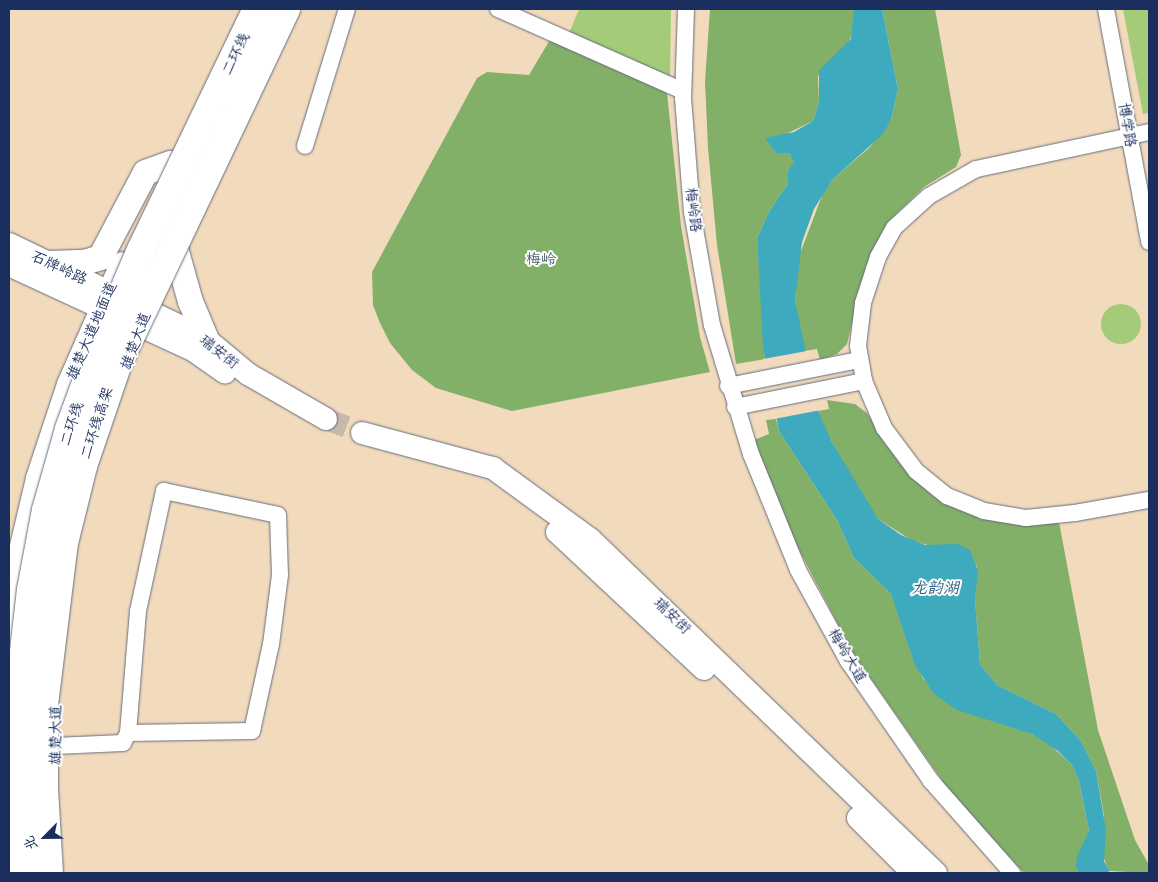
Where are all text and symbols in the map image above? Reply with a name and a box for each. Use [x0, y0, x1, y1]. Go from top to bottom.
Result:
street label: 二环线 [218, 30, 254, 78]
street label: 博学路 [1114, 101, 1140, 149]
street label: 梅岭路 [681, 186, 705, 234]
street label: 石牌岭路 [28, 247, 90, 289]
park label: 梅岭 [526, 251, 556, 269]
street label: 雄楚大道地面道 [63, 279, 121, 383]
street label: 雄楚大道 [117, 310, 155, 372]
street label: 瑞安街 [196, 331, 242, 373]
street label: 二环线高架 [77, 385, 117, 461]
street label: 二环线 [56, 400, 88, 448]
water label: 龙韵湖 [911, 579, 959, 599]
street label: 瑞安街 [650, 594, 694, 638]
street label: 梅岭大道 [824, 626, 870, 686]
street label: 雄楚大道 [47, 705, 65, 765]
north arrow [20, 812, 70, 862]
text: 北 [20, 833, 41, 853]

